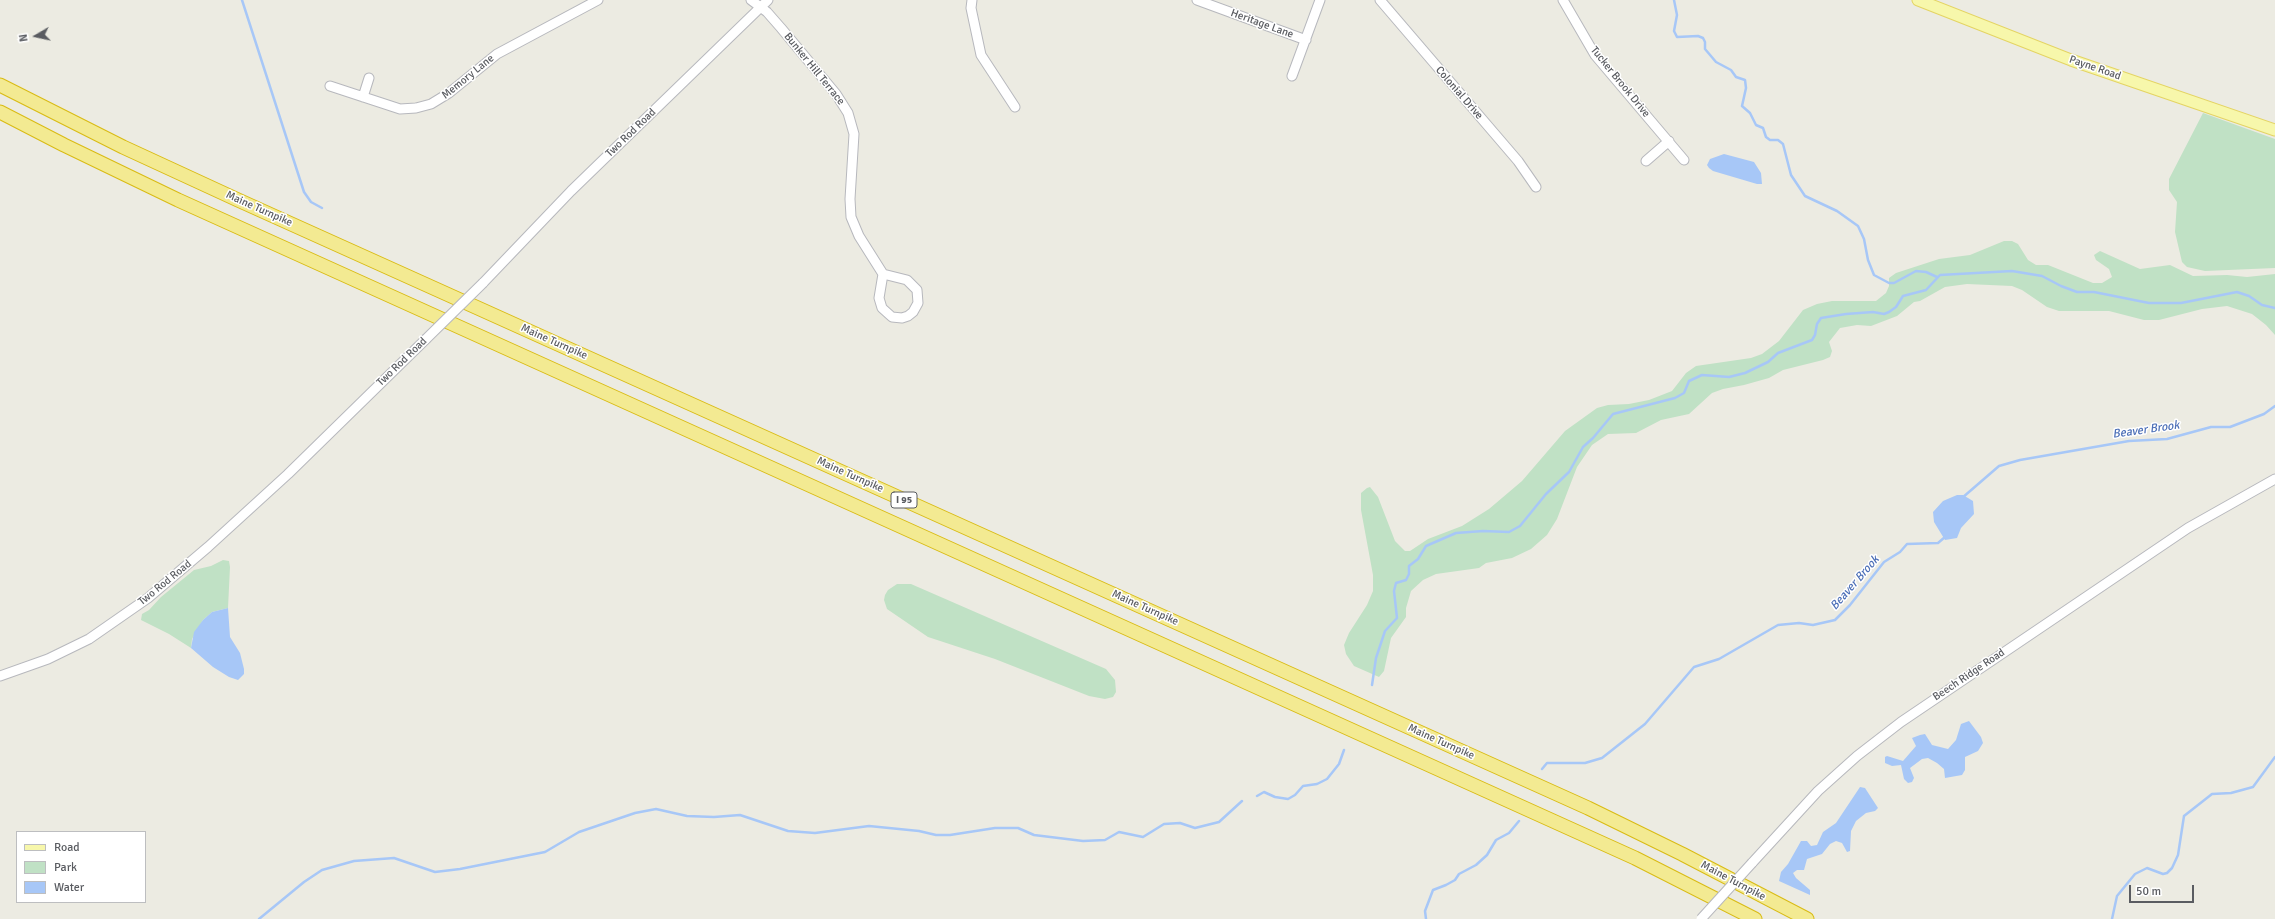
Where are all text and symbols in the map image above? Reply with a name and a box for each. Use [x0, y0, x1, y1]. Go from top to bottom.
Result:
street label: Heritage Lane [1229, 7, 1295, 41]
north arrow [16, 16, 56, 56]
street label: Bunker Hill Terrace [781, 30, 847, 108]
text: N [17, 33, 31, 43]
street label: Tucker Brook Drive [1587, 44, 1653, 120]
street label: Memory Lane [439, 52, 497, 102]
street label: Payne Road [2067, 53, 2123, 83]
street label: Colonial Drive [1432, 64, 1486, 122]
street label: Two Rod Road [603, 106, 659, 160]
street label: Maine Turnpike [224, 188, 294, 230]
street label: Maine Turnpike [519, 321, 589, 363]
street label: Two Rod Road [374, 335, 430, 389]
water label: Beaver Brook [2112, 418, 2180, 442]
street label: Maine Turnpike [815, 454, 885, 496]
road number: I 95 [891, 492, 917, 508]
water label: Beaver Brook [1827, 553, 1883, 613]
street label: Two Rod Road [136, 558, 194, 608]
street label: Maine Turnpike [1110, 587, 1180, 629]
street label: Beech Ridge Road [1931, 646, 2007, 704]
street label: Maine Turnpike [1406, 721, 1476, 763]
legend [16, 831, 146, 903]
text: Road [54, 840, 80, 855]
street label: Maine Turnpike [1698, 858, 1768, 904]
text: Park [54, 860, 77, 875]
scale bar [2131, 877, 2196, 903]
text: Water [54, 880, 84, 895]
text: 50 m [2136, 884, 2161, 899]

